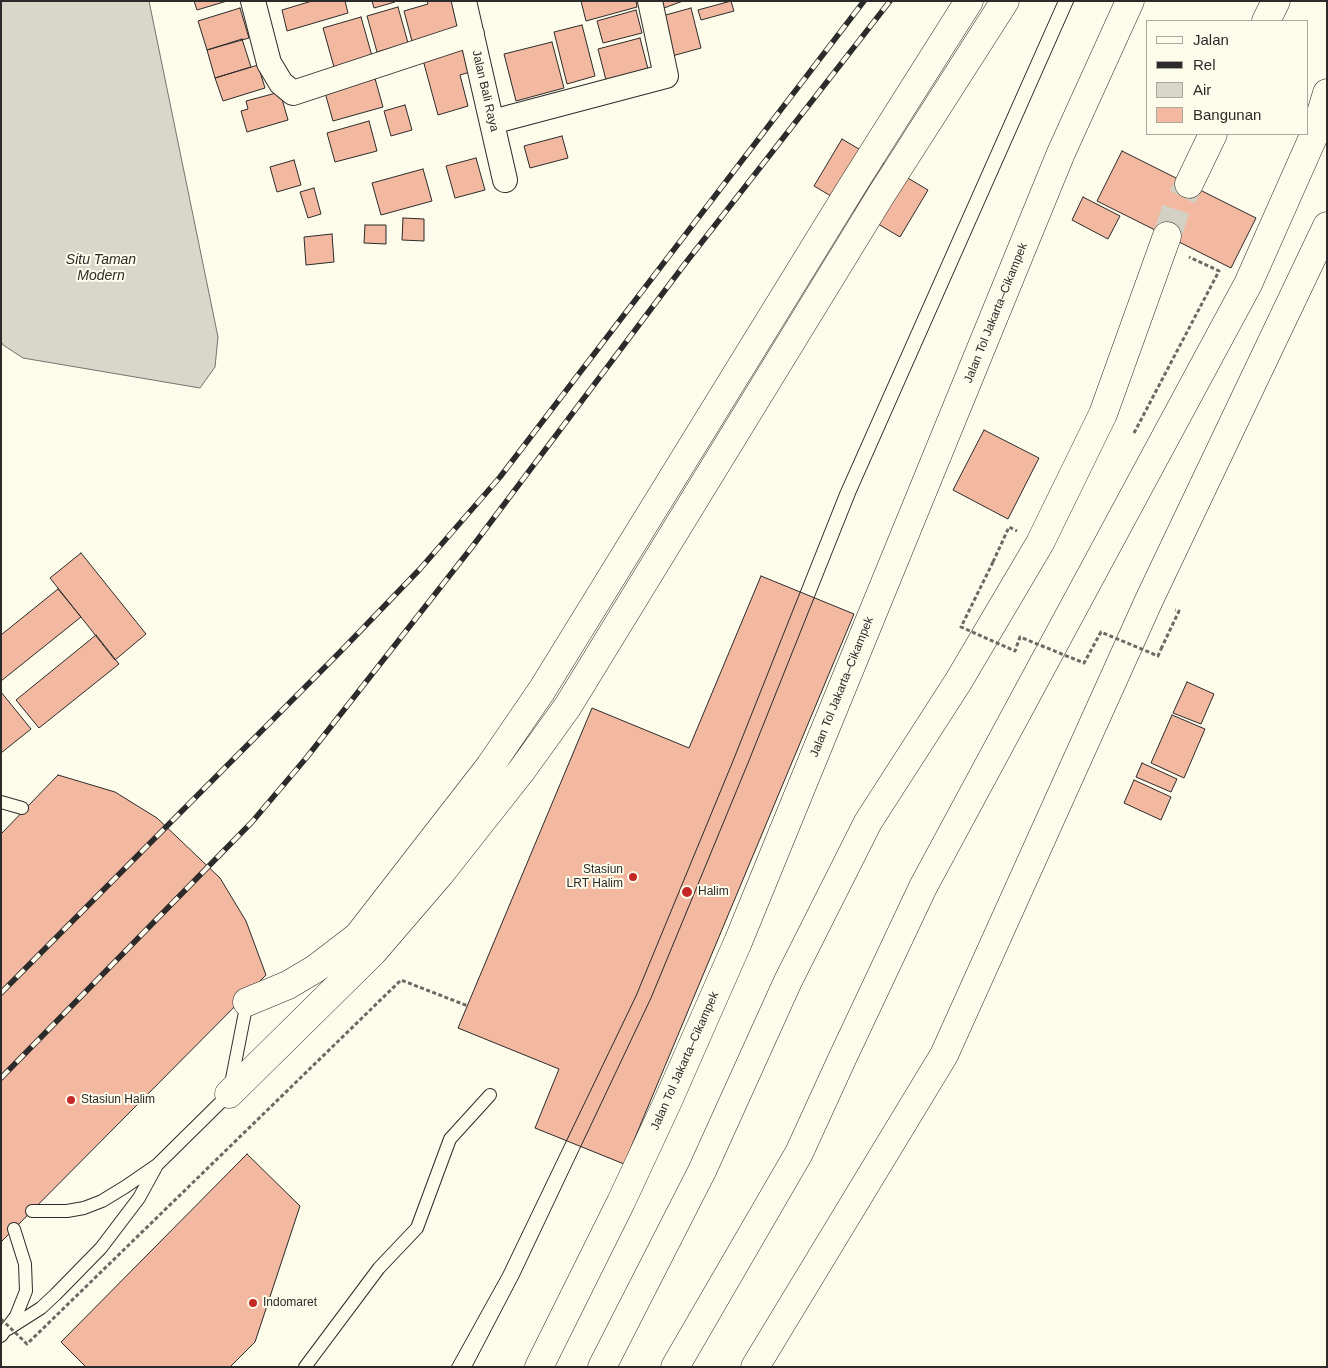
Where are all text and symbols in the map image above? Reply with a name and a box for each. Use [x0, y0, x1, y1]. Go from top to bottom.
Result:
legend [1146, 20, 1308, 135]
text: Jalan [1193, 31, 1229, 48]
street label: Jalan Bali Raya [469, 49, 501, 133]
text: Rel [1193, 56, 1216, 73]
text: Air [1193, 81, 1211, 98]
text: Bangunan [1193, 106, 1261, 123]
street label: Jalan Tol Jakarta–Cikampek [961, 241, 1031, 385]
water label: Situ Taman Modern [66, 252, 136, 284]
street label: Jalan Tol Jakarta–Cikampek [807, 615, 877, 759]
place label: Stasiun LRT Halim [567, 863, 623, 891]
marker: Stasiun LRT Halim [627, 871, 639, 883]
marker: Halim [680, 885, 694, 899]
place label: Halim [698, 885, 729, 899]
street label: Jalan Tol Jakarta–Cikampek [648, 990, 722, 1132]
place label: Stasiun Halim [81, 1093, 155, 1107]
marker: Stasiun Halim [65, 1094, 77, 1106]
place label: Indomaret [263, 1296, 317, 1310]
marker: Indomaret [247, 1297, 259, 1309]

